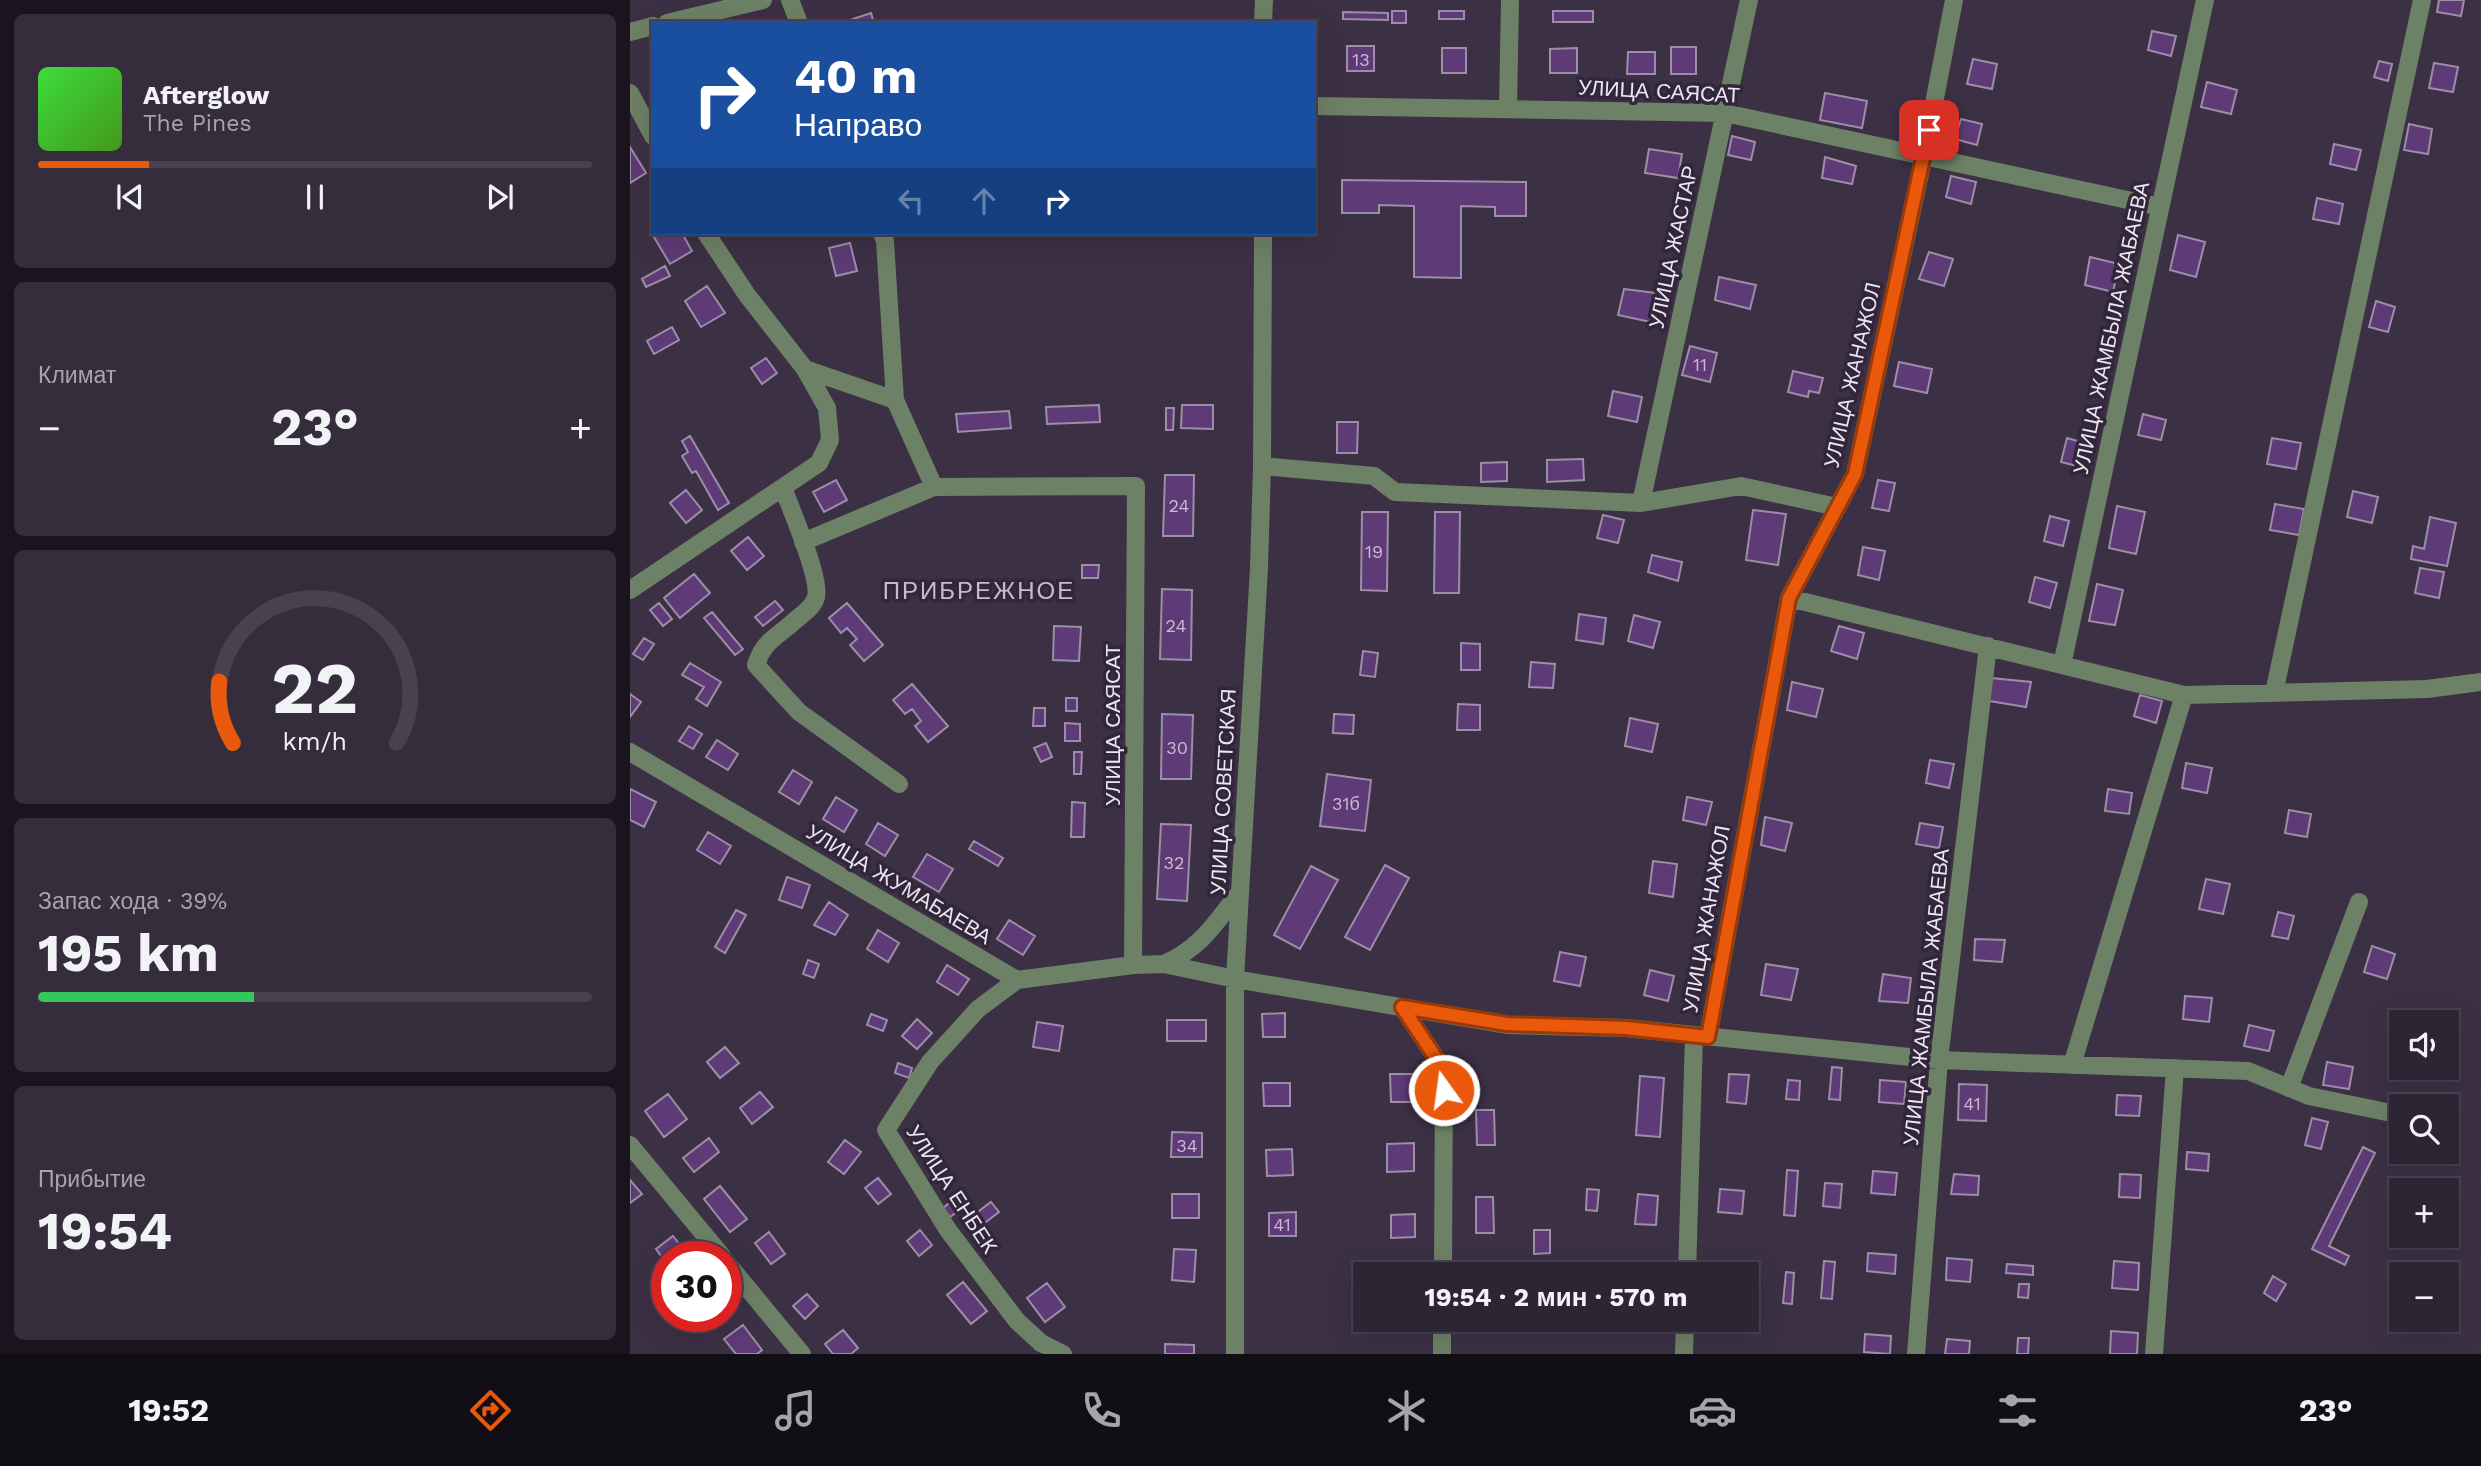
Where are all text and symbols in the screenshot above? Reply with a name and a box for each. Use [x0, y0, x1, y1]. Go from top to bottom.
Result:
text: 40 m [794, 47, 917, 105]
icon: right [679, 49, 770, 140]
house number: 13 [1352, 49, 1370, 70]
street label: УЛИЦА САЯСАТ [1577, 74, 1741, 108]
text: Afterglow [143, 80, 269, 110]
pin [1899, 100, 1959, 160]
text: Направо [794, 106, 922, 144]
text: The Pines [143, 110, 252, 137]
icon: arrive [1910, 111, 1948, 149]
street label: УЛИЦА ЖАСТАР [1644, 163, 1702, 331]
icon: previous [111, 178, 149, 216]
icon: pause [296, 178, 334, 216]
icon: next [481, 178, 519, 216]
street label: УЛИЦА ЖАМБЫЛА ЖАБАЕВА [2068, 179, 2154, 477]
icon: left [892, 182, 930, 220]
icon: ahead [965, 182, 1003, 220]
icon: right [1038, 182, 1076, 220]
street label: УЛИЦА ЖАНАЖОЛ [1818, 280, 1886, 470]
house number: 11 [1693, 354, 1707, 375]
text: Климат [38, 362, 116, 389]
text: 23° [271, 397, 359, 458]
text: − [38, 406, 61, 450]
text: + [569, 406, 592, 450]
house number: 24 [1169, 495, 1189, 516]
house number: 19 [1365, 541, 1383, 562]
district label: ПРИБРЕЖНОЕ [883, 577, 1075, 605]
house number: 24 [1166, 615, 1186, 636]
street label: УЛИЦА САЯСАТ [1100, 644, 1125, 806]
text: 22 [272, 645, 358, 731]
street label: УЛИЦА СОВЕТСКАЯ [1205, 688, 1241, 896]
text: km/h [283, 727, 347, 756]
house number: 30 [1166, 737, 1188, 758]
house number: 31б [1332, 793, 1360, 814]
street label: УЛИЦА ЖУМАБАЕВА [802, 819, 996, 949]
street label: УЛИЦА ЖАНАЖОЛ [1677, 823, 1735, 1015]
street label: УЛИЦА ЖАМБЫЛА ЖАБАЕВА [1898, 847, 1954, 1147]
house number: 32 [1164, 852, 1185, 873]
text: Запас хода · 39% [38, 888, 227, 915]
text: 195 km [38, 923, 219, 984]
map controls [2389, 1010, 2459, 1332]
button: sound [2389, 1010, 2459, 1080]
position arrow [1407, 1053, 1481, 1127]
house number: 41 [1963, 1093, 1981, 1114]
button: search [2389, 1094, 2459, 1164]
street label: УЛИЦА ЕНБЕК [901, 1120, 1003, 1258]
house number: 34 [1176, 1135, 1198, 1156]
text: Прибытие [38, 1166, 146, 1193]
button: + [2389, 1178, 2459, 1248]
text: 19:54 [38, 1201, 172, 1262]
house number: 41 [1273, 1214, 1291, 1235]
speed limit sign: 30 [651, 1241, 742, 1332]
button: − [2389, 1262, 2459, 1332]
text: 19:54 · 2 мин · 570 m [1424, 1282, 1688, 1312]
icon: directions [466, 1386, 515, 1435]
icon: music [771, 1386, 820, 1435]
icon: phone [1077, 1386, 1126, 1435]
icon: climate [1382, 1386, 1431, 1435]
icon: car [1688, 1386, 1737, 1435]
icon: filters [1993, 1386, 2042, 1435]
text: 19:52 [128, 1391, 209, 1429]
text: 23° [2299, 1391, 2353, 1429]

